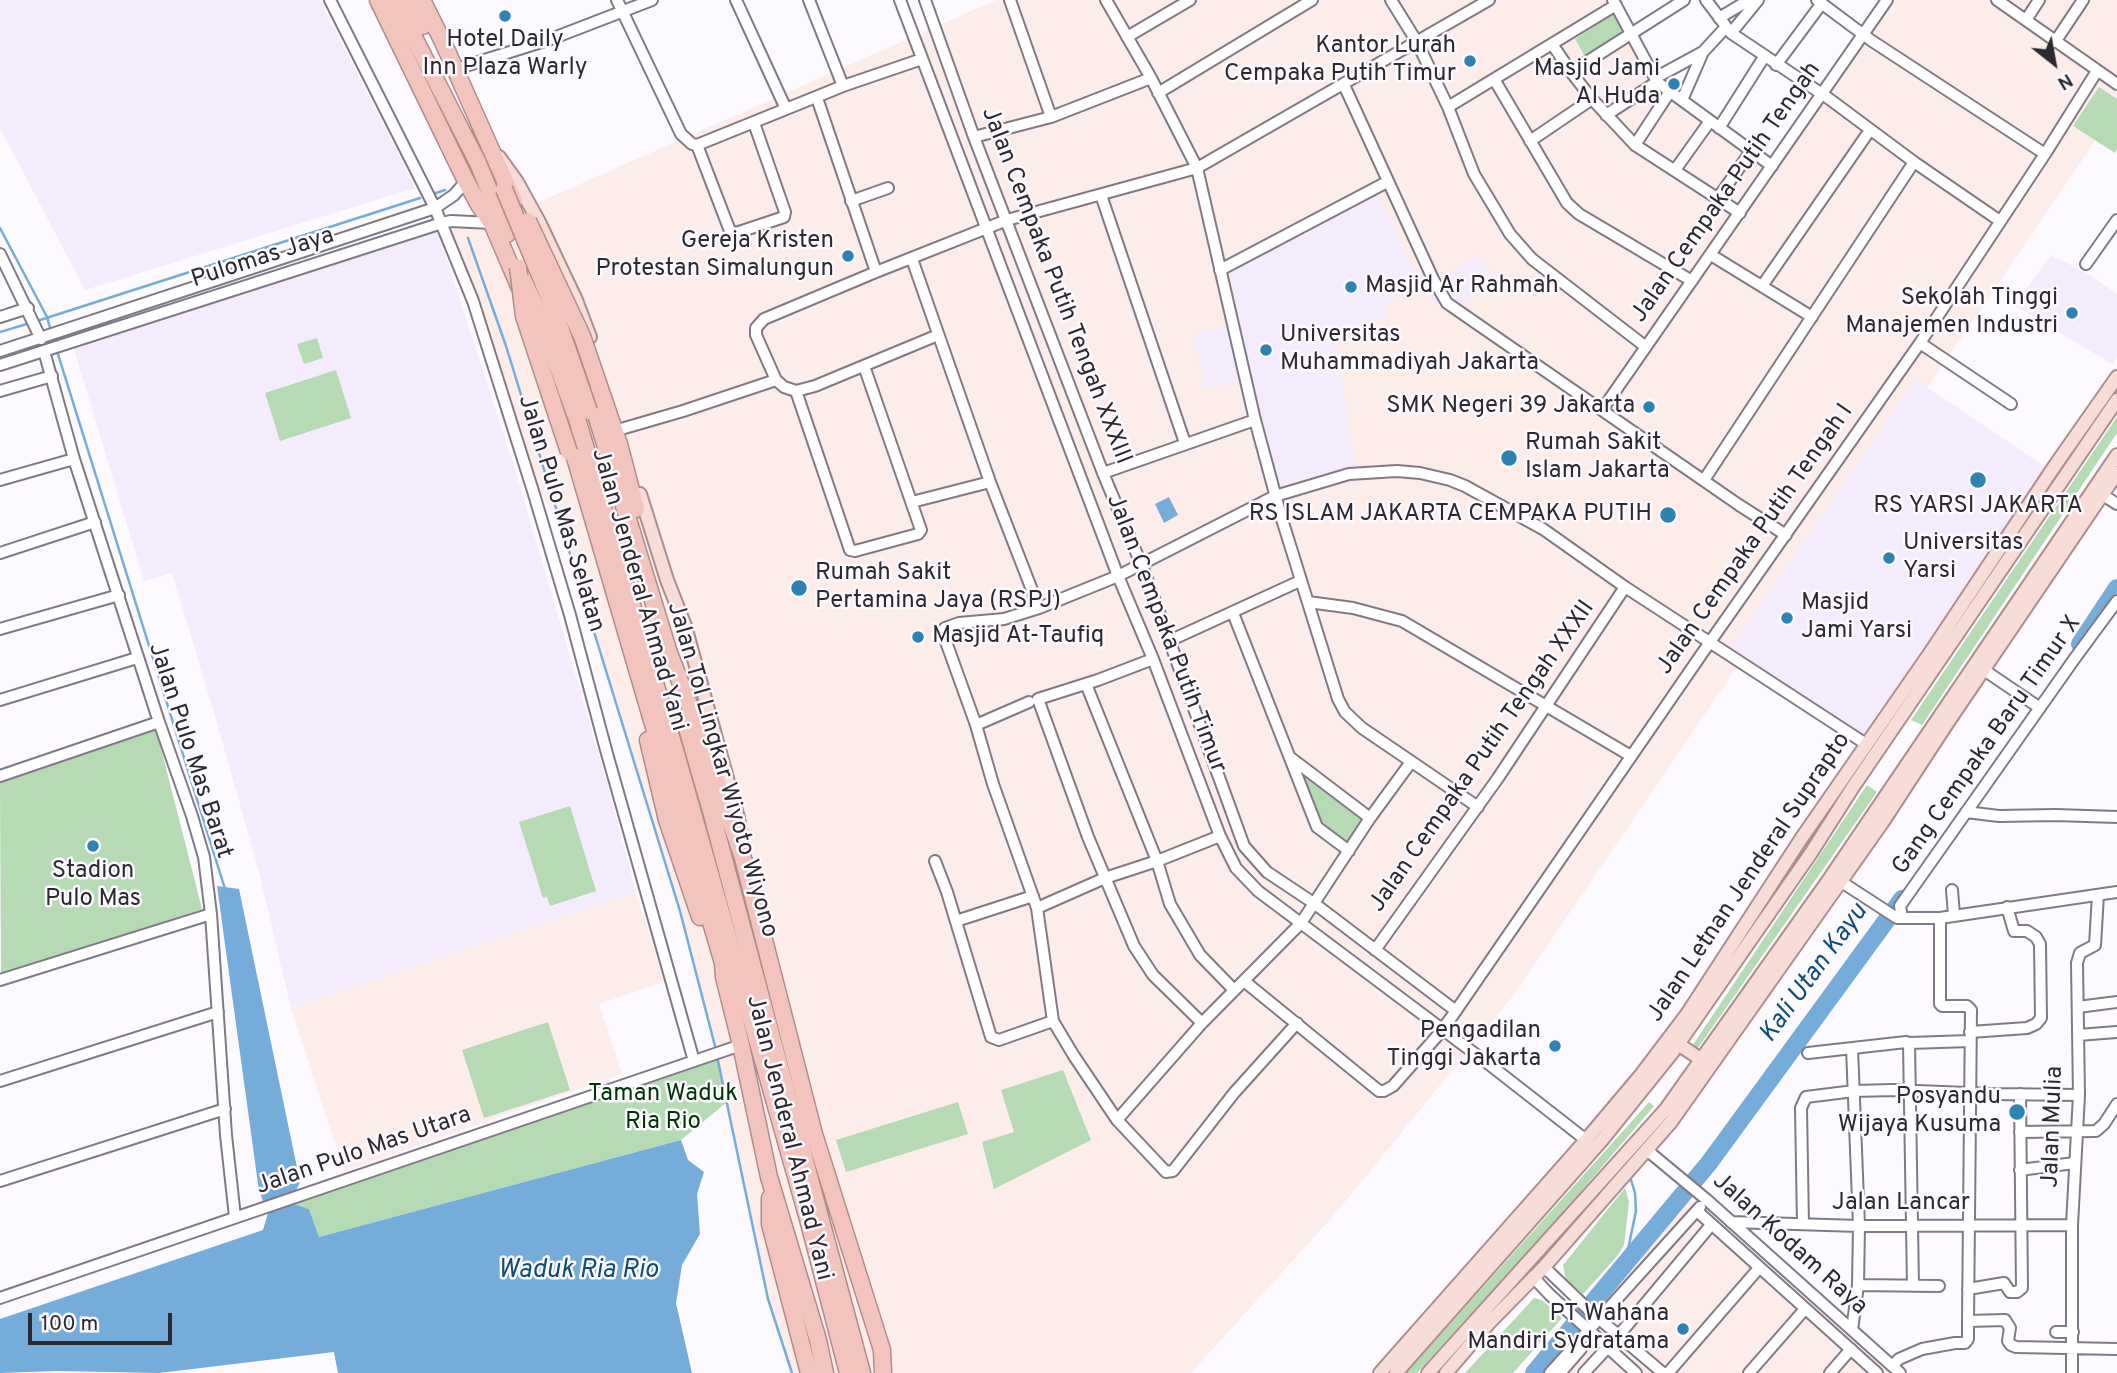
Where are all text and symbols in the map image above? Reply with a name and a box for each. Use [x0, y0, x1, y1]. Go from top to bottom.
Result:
marker: Hotel Daily Inn Plaza Warly [497, 8, 513, 24]
place label: Hotel Daily Inn Plaza Warly [423, 27, 587, 83]
north arrow [2019, 28, 2089, 98]
place label: Kantor Lurah Cempaka Putih Timur [1224, 33, 1456, 89]
marker: Kantor Lurah Cempaka Putih Timur [1462, 53, 1478, 69]
place label: Masjid Jami Al Huda [1534, 56, 1660, 112]
street label: Jalan Cempaka Putih Tengah [1626, 57, 1828, 329]
text: N [2053, 67, 2077, 95]
marker: Masjid Jami Al Huda [1666, 76, 1682, 92]
street label: Jalan Cempaka Putih Tengah XXXIII [973, 103, 1137, 469]
street label: Pulomas Jaya [188, 222, 338, 296]
place label: Gereja Kristen Protestan Simalungun [595, 228, 834, 284]
marker: Gereja Kristen Protestan Simalungun [840, 248, 856, 264]
place label: Masjid Ar Rahmah [1365, 273, 1559, 301]
marker: Masjid Ar Rahmah [1343, 279, 1359, 295]
place label: Sekolah Tinggi Manajemen Industri [1845, 285, 2058, 341]
marker: Sekolah Tinggi Manajemen Industri [2064, 305, 2080, 321]
place label: Universitas Muhammadiyah Jakarta [1280, 322, 1539, 378]
marker: Universitas Muhammadiyah Jakarta [1258, 342, 1274, 358]
street label: Jalan Pulo Mas Selatan [510, 392, 610, 636]
place label: SMK Negeri 39 Jakarta [1386, 393, 1635, 421]
marker: SMK Negeri 39 Jakarta [1641, 399, 1657, 415]
street label: Jalan Cempaka Putih Tengah I [1651, 399, 1861, 681]
place label: Rumah Sakit Islam Jakarta [1525, 430, 1670, 486]
street label: Jalan Jenderal Ahmad Yani [584, 445, 692, 735]
marker: Rumah Sakit Islam Jakarta [1499, 448, 1519, 468]
marker: RS YARSI JAKARTA [1968, 470, 1988, 490]
street label: Jalan Cempaka Putih Timur [1099, 491, 1231, 777]
place label: RS YARSI JAKARTA [1873, 493, 2083, 521]
place label: RS ISLAM JAKARTA CEMPAKA PUTIH [1249, 501, 1652, 529]
marker: RS ISLAM JAKARTA CEMPAKA PUTIH [1658, 505, 1678, 525]
place label: Universitas Yarsi [1903, 530, 2024, 586]
marker: Universitas Yarsi [1881, 550, 1897, 566]
place label: Rumah Sakit Pertamina Jaya (RSPJ) [815, 560, 1061, 616]
marker: Rumah Sakit Pertamina Jaya (RSPJ) [789, 578, 809, 598]
place label: Masjid Jami Yarsi [1801, 590, 1912, 646]
street label: Jalan Cempaka Putih Tengah XXXII [1364, 596, 1602, 918]
street label: Jalan Tol Lingkar Wiyoto Wiyono [659, 599, 783, 941]
marker: Masjid Jami Yarsi [1779, 610, 1795, 626]
street label: Gang Cempaka Baru Timur X [1887, 611, 2089, 881]
place label: Masjid At-Taufiq [932, 623, 1104, 651]
marker: Masjid At-Taufiq [910, 629, 926, 645]
street label: Jalan Pulo Mas Barat [141, 640, 237, 862]
street label: Jalan Letnan Jenderal Suprapto [1642, 728, 1858, 1028]
marker: Stadion Pulo Mas [85, 838, 101, 854]
place label: Stadion Pulo Mas [45, 858, 141, 914]
water label: Kali Utan Kayu [1754, 898, 1876, 1050]
street label: Jalan Jenderal Ahmad Yani [739, 992, 837, 1284]
place label: Pengadilan Tinggi Jakarta [1386, 1018, 1541, 1074]
marker: Pengadilan Tinggi Jakarta [1547, 1038, 1563, 1054]
street label: Jalan Mulia [2037, 1066, 2071, 1188]
park label: Taman Waduk Ria Rio [588, 1081, 738, 1137]
place label: Posyandu Wijaya Kusuma [1838, 1084, 2001, 1140]
street label: Jalan Pulo Mas Utara [253, 1102, 475, 1202]
marker: Posyandu Wijaya Kusuma [2007, 1102, 2027, 1122]
street label: Jalan Kodam Raya [1706, 1168, 1872, 1322]
street label: Jalan Lancar [1832, 1190, 1970, 1218]
water label: Waduk Ria Rio [498, 1256, 658, 1288]
scale bar [32, 1300, 175, 1344]
place label: PT Wahana Mandiri Sydratama [1467, 1301, 1669, 1357]
text: 100 m [41, 1311, 98, 1338]
marker: PT Wahana Mandiri Sydratama [1675, 1321, 1691, 1337]

